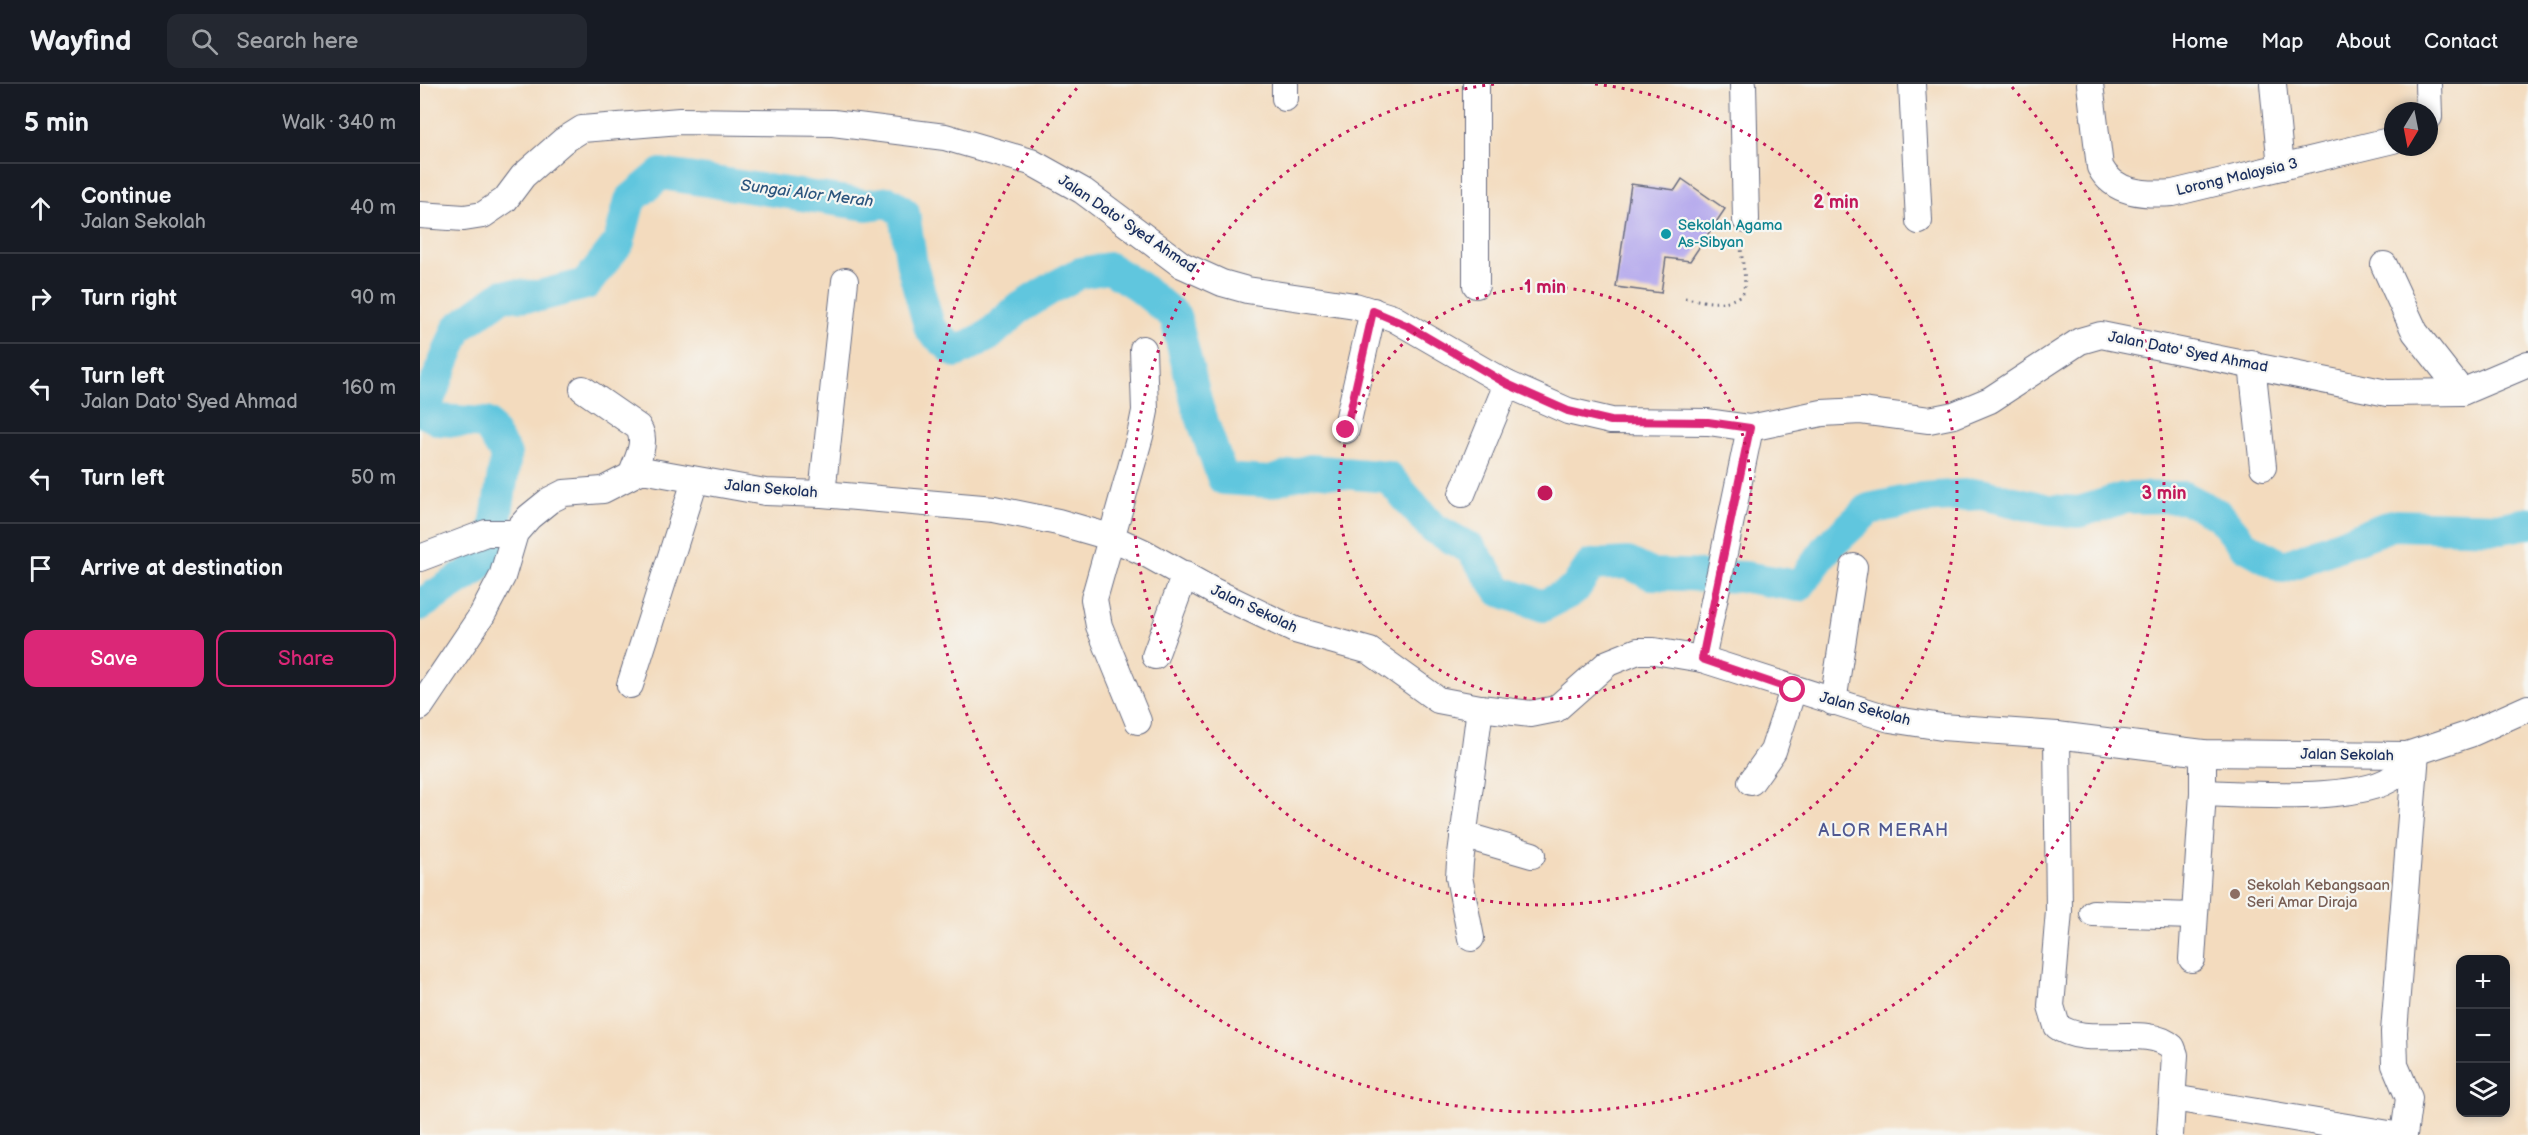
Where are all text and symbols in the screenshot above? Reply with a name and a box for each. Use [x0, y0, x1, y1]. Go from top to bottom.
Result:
search box [167, 14, 587, 68]
text: Wayfind [30, 25, 131, 58]
icon: search [188, 25, 221, 58]
text: Search here [236, 28, 358, 55]
text: Home [2171, 29, 2228, 54]
text: Map [2261, 29, 2303, 54]
text: About [2336, 29, 2391, 54]
text: Contact [2424, 29, 2498, 54]
north arrow [2384, 102, 2438, 156]
text: 5 min [24, 108, 89, 139]
text: Walk · 340 m [282, 111, 396, 135]
street label: Lorong Malaysia 3 [2174, 154, 2300, 200]
street label: Jalan Dato' Syed Ahmad [1054, 171, 1200, 277]
water label: Sungai Alor Merah [739, 176, 875, 212]
text: Continue [81, 183, 171, 210]
icon: ahead [24, 192, 57, 225]
text: 2 min [1813, 192, 1859, 213]
text: 40 m [350, 196, 396, 220]
text: Jalan Sekolah [81, 210, 206, 234]
place label: Sekolah Agama As-Sibyan [1678, 216, 1783, 252]
marker: Sekolah Agama As-Sibyan [1659, 227, 1673, 241]
text: 1 min [1524, 277, 1566, 298]
icon: right [24, 282, 57, 315]
text: Turn right [81, 285, 177, 312]
text: 90 m [351, 286, 396, 310]
street label: Jalan Dato' Syed Ahmad [2106, 327, 2270, 377]
text: Turn left [81, 363, 165, 390]
icon: left [24, 372, 57, 405]
text: 160 m [342, 376, 396, 400]
text: Jalan Dato' Syed Ahmad [81, 390, 298, 414]
route end [1332, 416, 1358, 442]
icon: left [24, 462, 57, 495]
text: Turn left [81, 465, 165, 492]
text: 50 m [351, 466, 396, 490]
street label: Jalan Sekolah [724, 475, 818, 503]
centre of rings [1535, 483, 1555, 503]
text: 3 min [2141, 483, 2187, 504]
icon: arrive [24, 552, 57, 585]
text: Arrive at destination [81, 555, 283, 582]
street label: Jalan Sekolah [1208, 581, 1300, 637]
button: Save [24, 630, 204, 687]
button: Share [216, 630, 396, 687]
route start [1779, 676, 1805, 702]
street label: Jalan Sekolah [1817, 688, 1913, 730]
street label: Jalan Sekolah [2300, 745, 2394, 765]
district label: ALOR MERAH [1818, 820, 1950, 841]
place label: Sekolah Kebangsaan Seri Amar Diraja [2247, 876, 2390, 912]
marker: Sekolah Kebangsaan Seri Amar Diraja [2228, 887, 2242, 901]
map controls [2456, 955, 2510, 1117]
button: + [2456, 955, 2510, 1009]
button: − [2456, 1009, 2510, 1063]
button: layers [2456, 1063, 2510, 1117]

